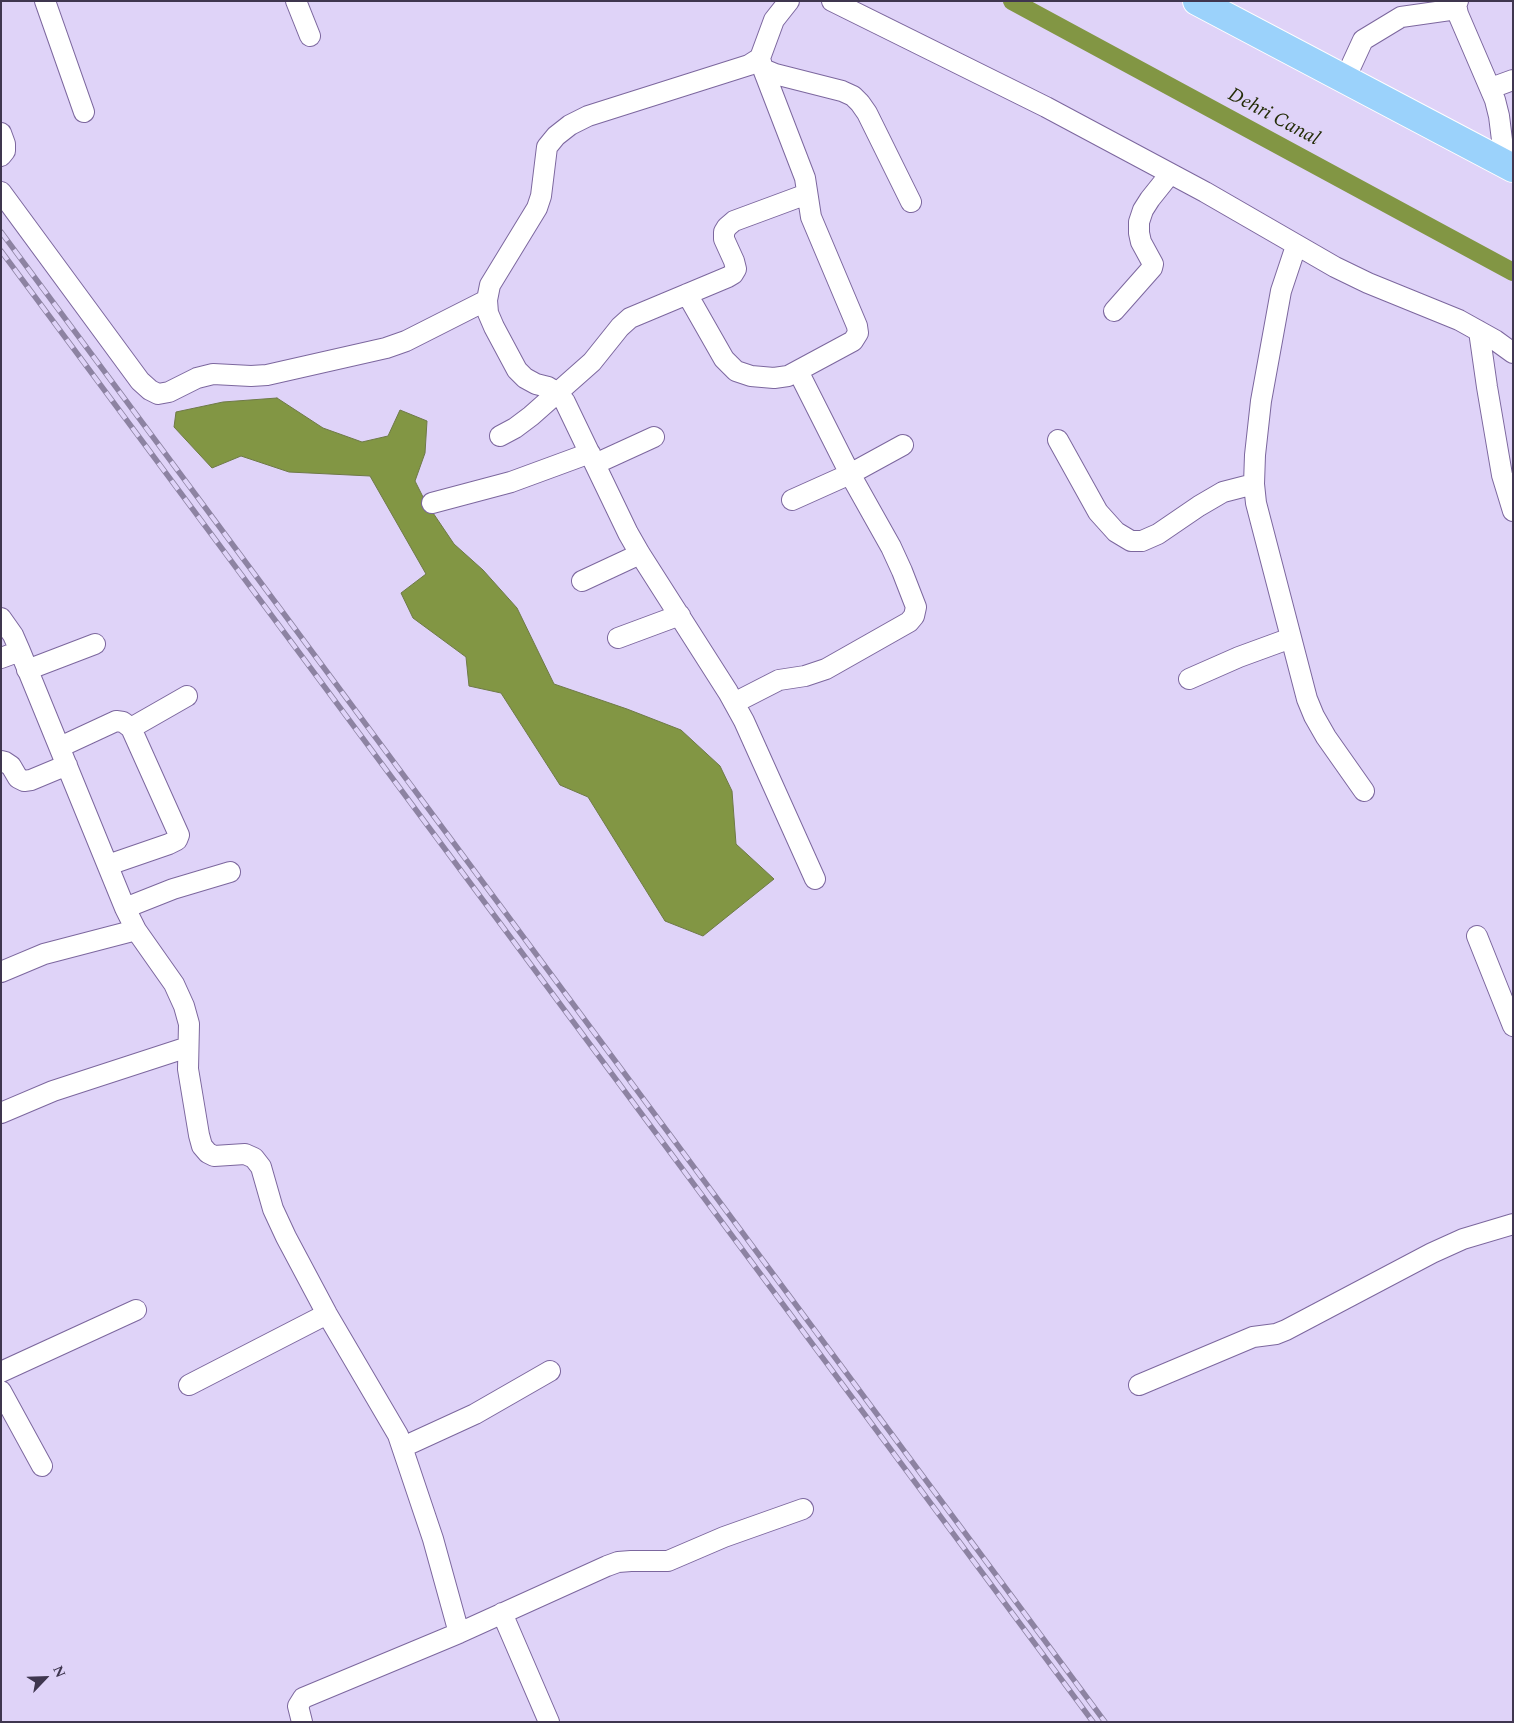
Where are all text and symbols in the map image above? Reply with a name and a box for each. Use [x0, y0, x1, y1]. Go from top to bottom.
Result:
water label: Dehri Canal [1223, 84, 1323, 152]
north arrow [20, 1653, 70, 1703]
text: N [47, 1662, 71, 1681]

